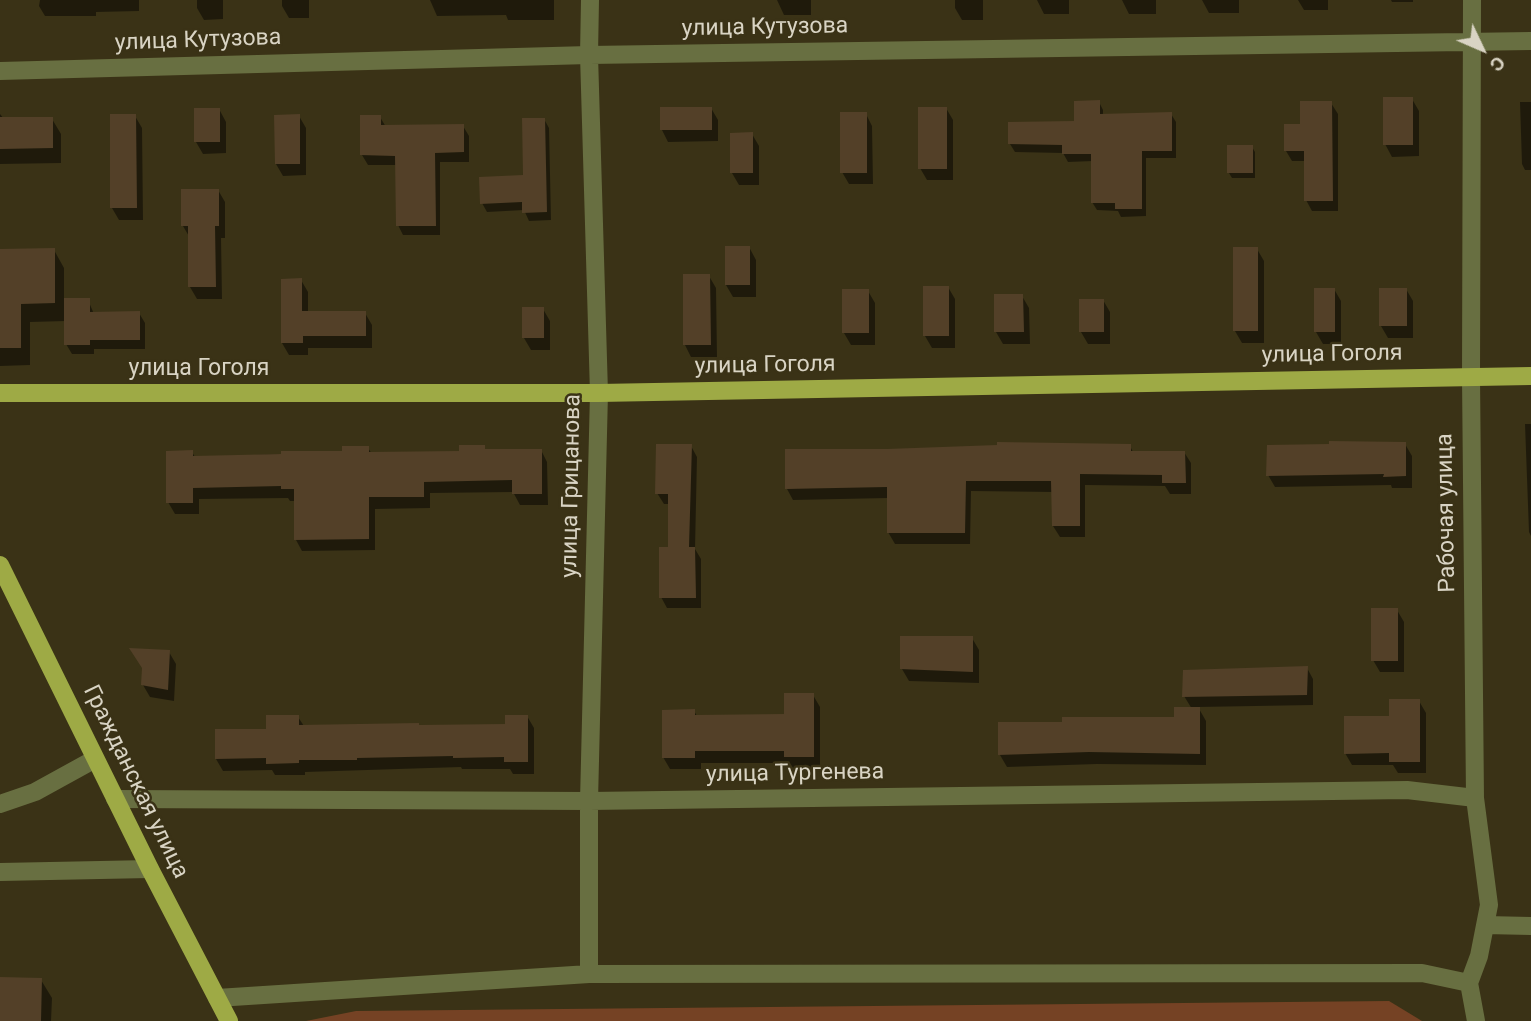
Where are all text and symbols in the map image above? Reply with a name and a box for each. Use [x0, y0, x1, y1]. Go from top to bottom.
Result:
street label: улица Кутузова [681, 13, 849, 43]
north arrow [1447, 14, 1517, 84]
street label: улица Кутузова [114, 24, 282, 58]
text: С [1485, 51, 1510, 76]
street label: улица Гоголя [1261, 340, 1403, 370]
street label: улица Гоголя [694, 351, 836, 381]
street label: улица Гоголя [129, 355, 269, 383]
street label: улица Грицанова [557, 394, 587, 578]
street label: Рабочая улица [1432, 433, 1462, 593]
street label: Гражданская улица [76, 681, 194, 883]
street label: улица Тургенева [706, 759, 884, 789]

